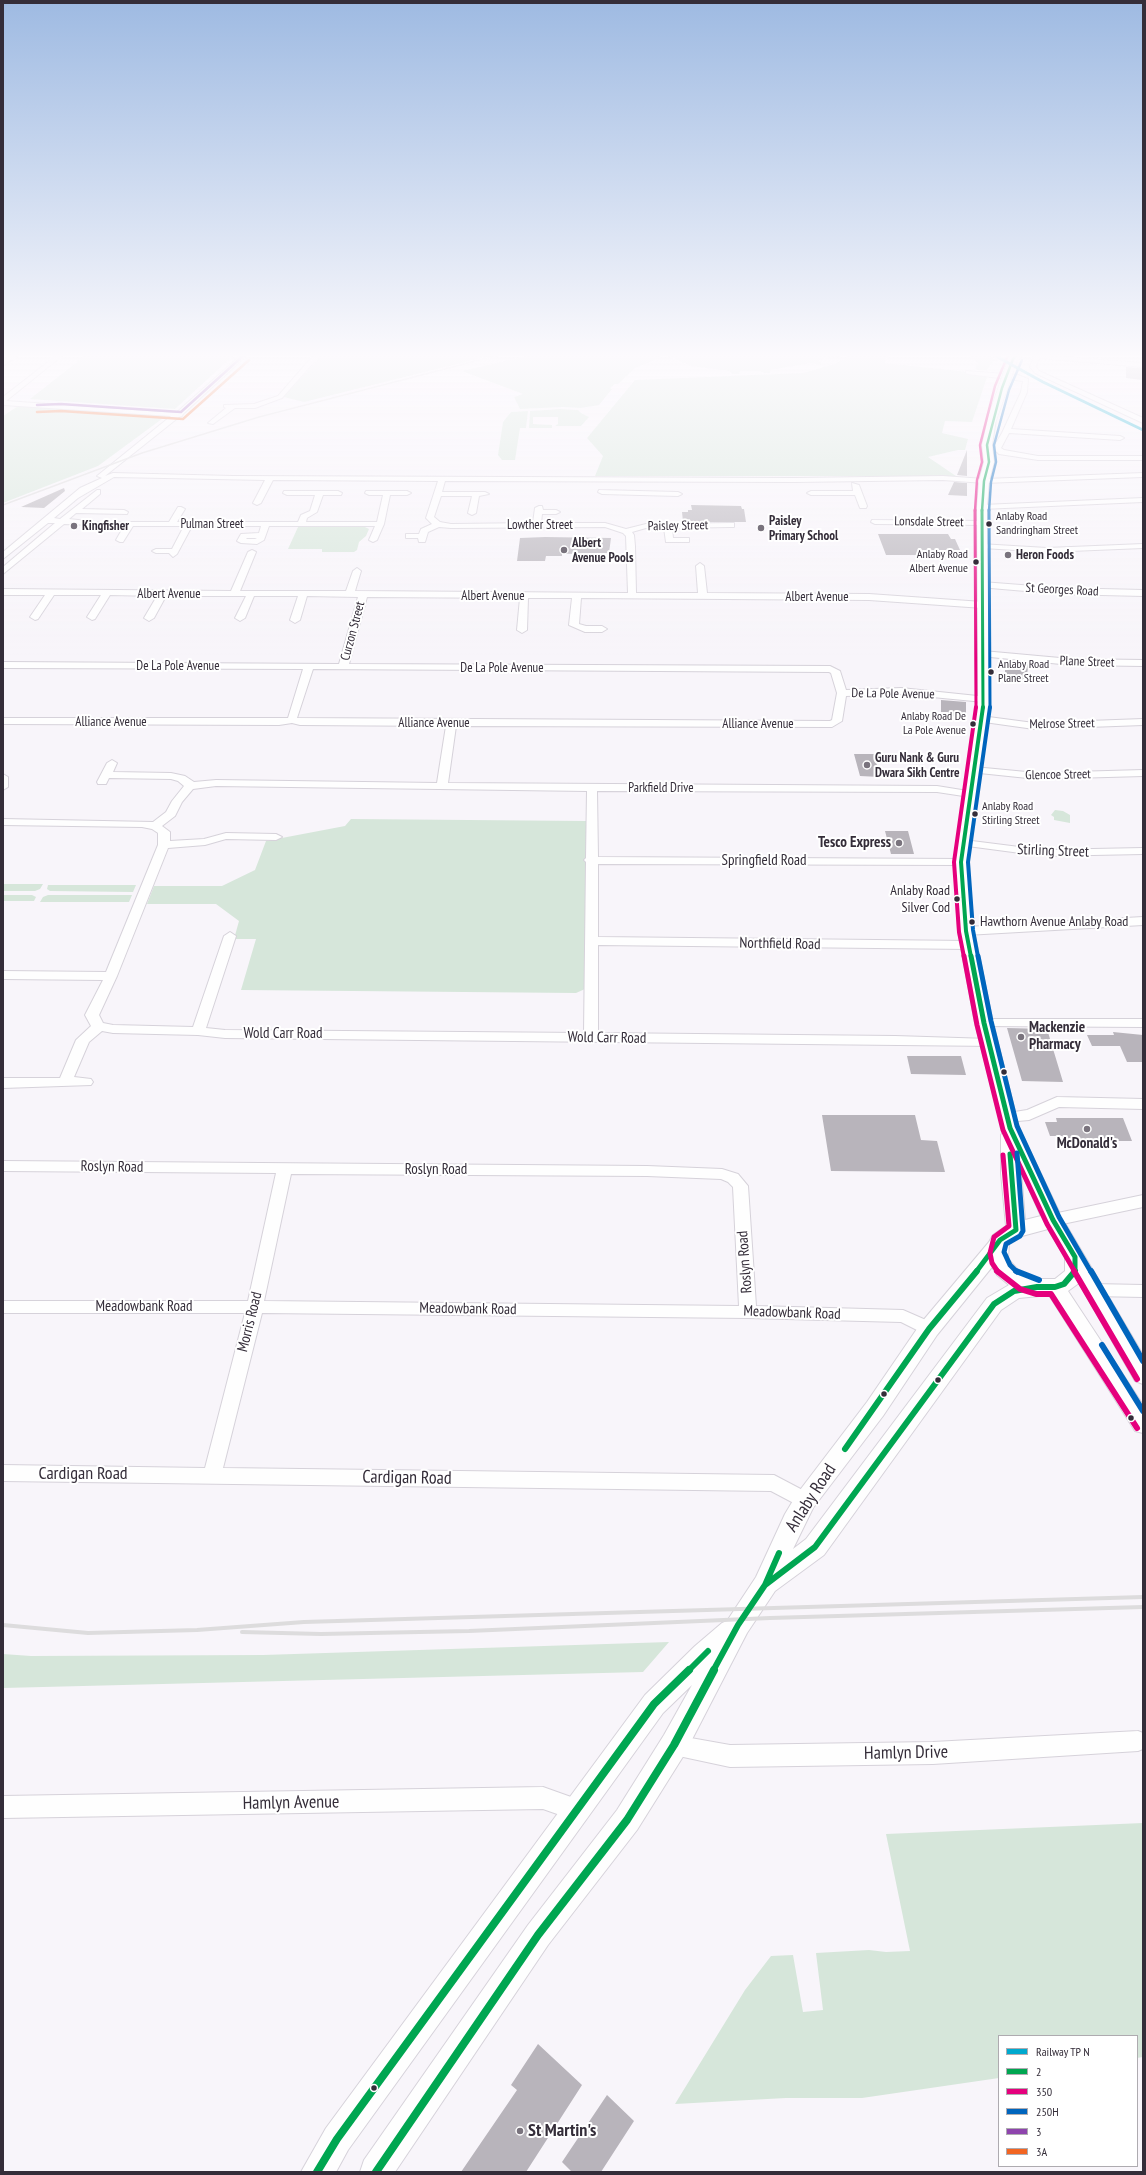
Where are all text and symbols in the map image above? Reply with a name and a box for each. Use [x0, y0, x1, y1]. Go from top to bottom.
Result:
place label: Anlaby Road Sandringham Street [996, 510, 1078, 538]
place label: Paisley Primary School [769, 513, 838, 544]
street label: Lonsdale Street [894, 514, 964, 530]
street label: Pulman Street [180, 516, 244, 532]
street label: Lowther Street [507, 517, 573, 533]
place label: Kingfisher [82, 518, 129, 534]
street label: Paisley Street [648, 518, 708, 534]
marker: Anlaby Road Sandringham Street [984, 519, 994, 529]
marker: Kingfisher [69, 521, 79, 531]
marker: Paisley Primary School [756, 523, 766, 533]
place label: Albert Avenue Pools [572, 535, 634, 566]
marker: Albert Avenue Pools [559, 545, 569, 555]
place label: Heron Foods [1016, 547, 1074, 563]
place label: Anlaby Road Albert Avenue [910, 548, 968, 576]
marker: Heron Foods [1003, 550, 1013, 560]
marker: Anlaby Road Albert Avenue [971, 557, 981, 567]
street label: St Georges Road [1025, 580, 1099, 600]
street label: Albert Avenue [137, 586, 201, 602]
street label: Albert Avenue [461, 588, 525, 604]
street label: Albert Avenue [785, 589, 849, 605]
street label: Curzon Street [338, 600, 368, 662]
street label: Plane Street [1059, 653, 1115, 671]
street label: De La Pole Avenue [136, 658, 220, 674]
place label: Anlaby Road Plane Street [998, 658, 1049, 686]
street label: De La Pole Avenue [460, 660, 544, 676]
marker: Anlaby Road Plane Street [986, 667, 996, 677]
street label: De La Pole Avenue [851, 685, 935, 703]
place label: Anlaby Road De La Pole Avenue [901, 710, 966, 738]
street label: Alliance Avenue [75, 714, 147, 730]
street label: Alliance Avenue [398, 715, 470, 731]
street label: Alliance Avenue [722, 716, 794, 732]
street label: Melrose Street [1029, 716, 1095, 732]
marker: Anlaby Road De La Pole Avenue [968, 719, 978, 729]
place label: Guru Nank & Guru Dwara Sikh Centre [875, 750, 960, 781]
marker: Guru Nank & Guru Dwara Sikh Centre [862, 760, 872, 770]
street label: Glencoe Street [1025, 767, 1091, 783]
street label: Parkfield Drive [628, 780, 694, 796]
place label: Anlaby Road Stirling Street [982, 800, 1040, 828]
marker: Anlaby Road Stirling Street [970, 809, 980, 819]
place label: Tesco Express [818, 834, 891, 852]
marker: Tesco Express [894, 838, 904, 848]
street label: Stirling Street [1017, 841, 1089, 861]
street label: Springfield Road [722, 852, 806, 870]
place label: Anlaby Road Silver Cod [890, 883, 950, 916]
marker: Anlaby Road Silver Cod [952, 894, 962, 904]
place label: Hawthorn Avenue Anlaby Road [980, 914, 1128, 930]
marker: Hawthorn Avenue Anlaby Road [967, 917, 977, 927]
street label: Northfield Road [739, 934, 821, 954]
place label: Mackenzie Pharmacy [1029, 1019, 1085, 1054]
street label: Wold Carr Road [244, 1025, 322, 1043]
street label: Wold Carr Road [567, 1028, 647, 1048]
marker: Mackenzie Pharmacy [1016, 1032, 1026, 1042]
unlabelled marker [999, 1067, 1009, 1077]
marker: McDonald's [1082, 1124, 1092, 1134]
place label: McDonald's [1057, 1135, 1117, 1153]
street label: Roslyn Road [81, 1157, 143, 1177]
street label: Roslyn Road [405, 1161, 467, 1179]
street label: Roslyn Road [734, 1230, 756, 1294]
street label: Morris Road [234, 1290, 266, 1354]
street label: Meadowbank Road [95, 1298, 193, 1316]
street label: Meadowbank Road [419, 1299, 517, 1319]
street label: Meadowbank Road [743, 1302, 841, 1324]
unlabelled marker [933, 1375, 943, 1385]
unlabelled marker [879, 1389, 889, 1399]
unlabelled marker [1126, 1413, 1136, 1423]
street label: Anlaby Road [781, 1460, 841, 1536]
street label: Cardigan Road [38, 1463, 128, 1485]
street label: Cardigan Road [362, 1466, 452, 1490]
street label: Hamlyn Drive [864, 1741, 948, 1765]
street label: Hamlyn Avenue [242, 1791, 340, 1815]
legend [998, 2035, 1138, 2167]
text: Railway TP N [1036, 2044, 1090, 2059]
text: 2 [1036, 2064, 1041, 2079]
unlabelled marker [369, 2083, 379, 2093]
text: 350 [1036, 2084, 1052, 2099]
text: 250H [1036, 2104, 1059, 2119]
place label: St Martin's [528, 2120, 596, 2142]
text: 3 [1036, 2124, 1041, 2139]
marker: St Martin's [515, 2126, 525, 2136]
text: 3A [1036, 2144, 1047, 2159]

